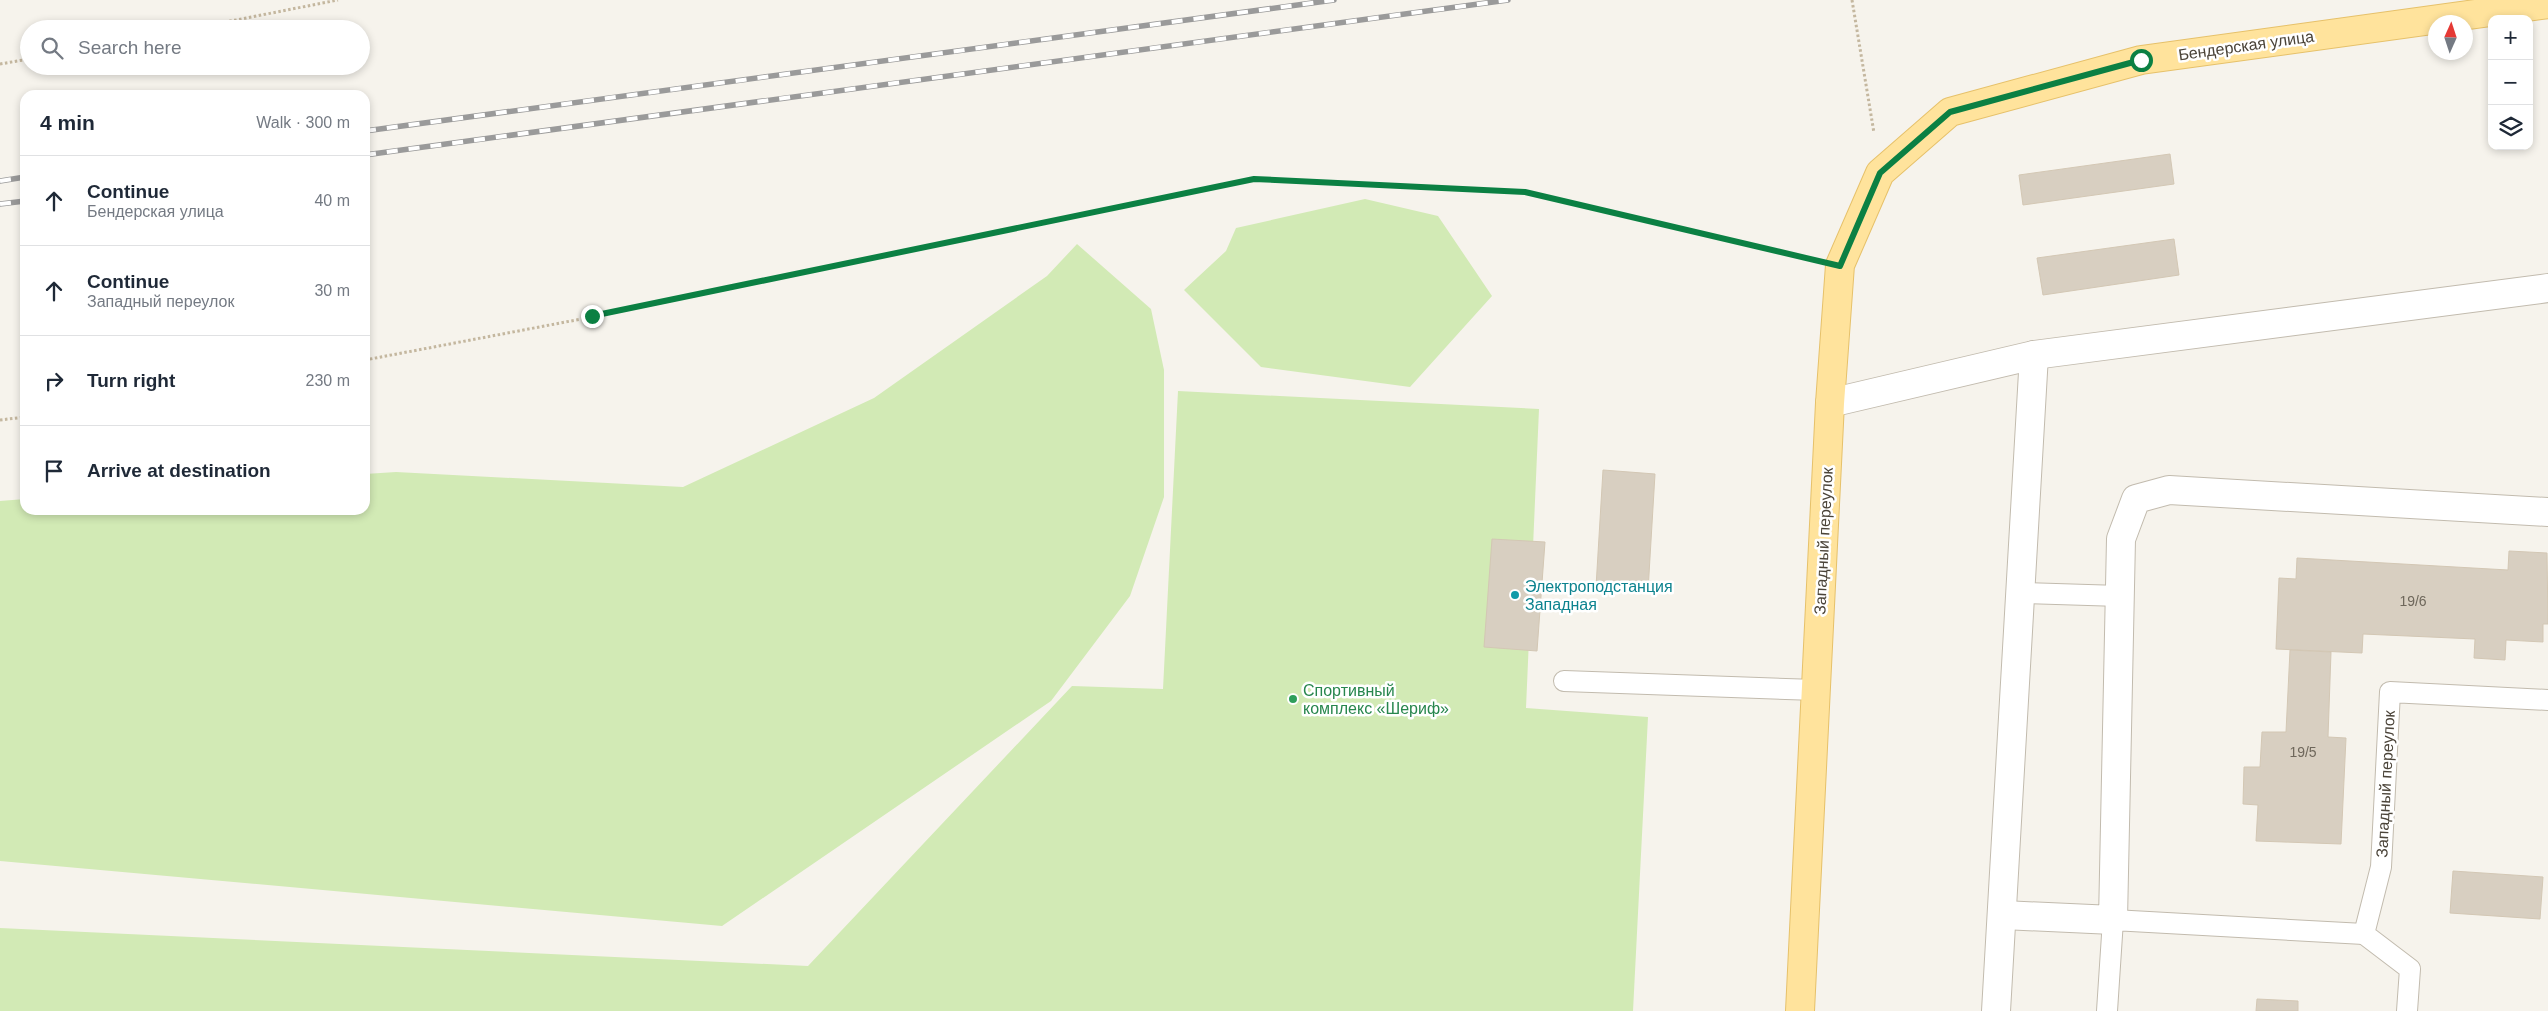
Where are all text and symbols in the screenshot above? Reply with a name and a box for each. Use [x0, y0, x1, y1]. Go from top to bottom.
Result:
north arrow [2428, 15, 2473, 60]
map controls [2488, 15, 2533, 150]
button: + [2488, 15, 2533, 60]
search box [20, 20, 370, 75]
street label: Бендерская улица [2177, 28, 2315, 63]
icon: search [38, 34, 66, 62]
text: Search here [78, 37, 182, 58]
route start [2130, 49, 2153, 72]
button: − [2488, 60, 2533, 105]
button: layers [2488, 105, 2533, 150]
text: 4 min [40, 111, 95, 134]
text: Walk · 300 m [256, 114, 350, 131]
text: Continue [87, 181, 169, 202]
icon: ahead [40, 187, 68, 215]
text: 40 m [314, 192, 350, 209]
text: Бендерская улица [87, 203, 224, 220]
text: Continue [87, 271, 169, 292]
icon: ahead [40, 277, 68, 305]
text: 30 m [314, 282, 350, 299]
text: Западный переулок [87, 293, 234, 310]
route end [581, 305, 604, 328]
icon: right [40, 367, 68, 395]
text: Turn right [87, 370, 175, 391]
text: 230 m [306, 372, 350, 389]
icon: arrive [40, 457, 68, 485]
text: Arrive at destination [87, 460, 271, 481]
street label: Западный переулок [1811, 466, 1836, 615]
place label: Электроподстанция Западная [1525, 578, 1673, 613]
marker: Электроподстанция Западная [1509, 589, 1521, 601]
house number: 19/6 [2399, 593, 2427, 609]
place label: Спортивный комплекс «Шериф» [1303, 682, 1449, 717]
marker: Спортивный комплекс «Шериф» [1287, 693, 1299, 705]
street label: Западный переулок [2373, 709, 2398, 858]
house number: 19/5 [2289, 744, 2317, 760]

